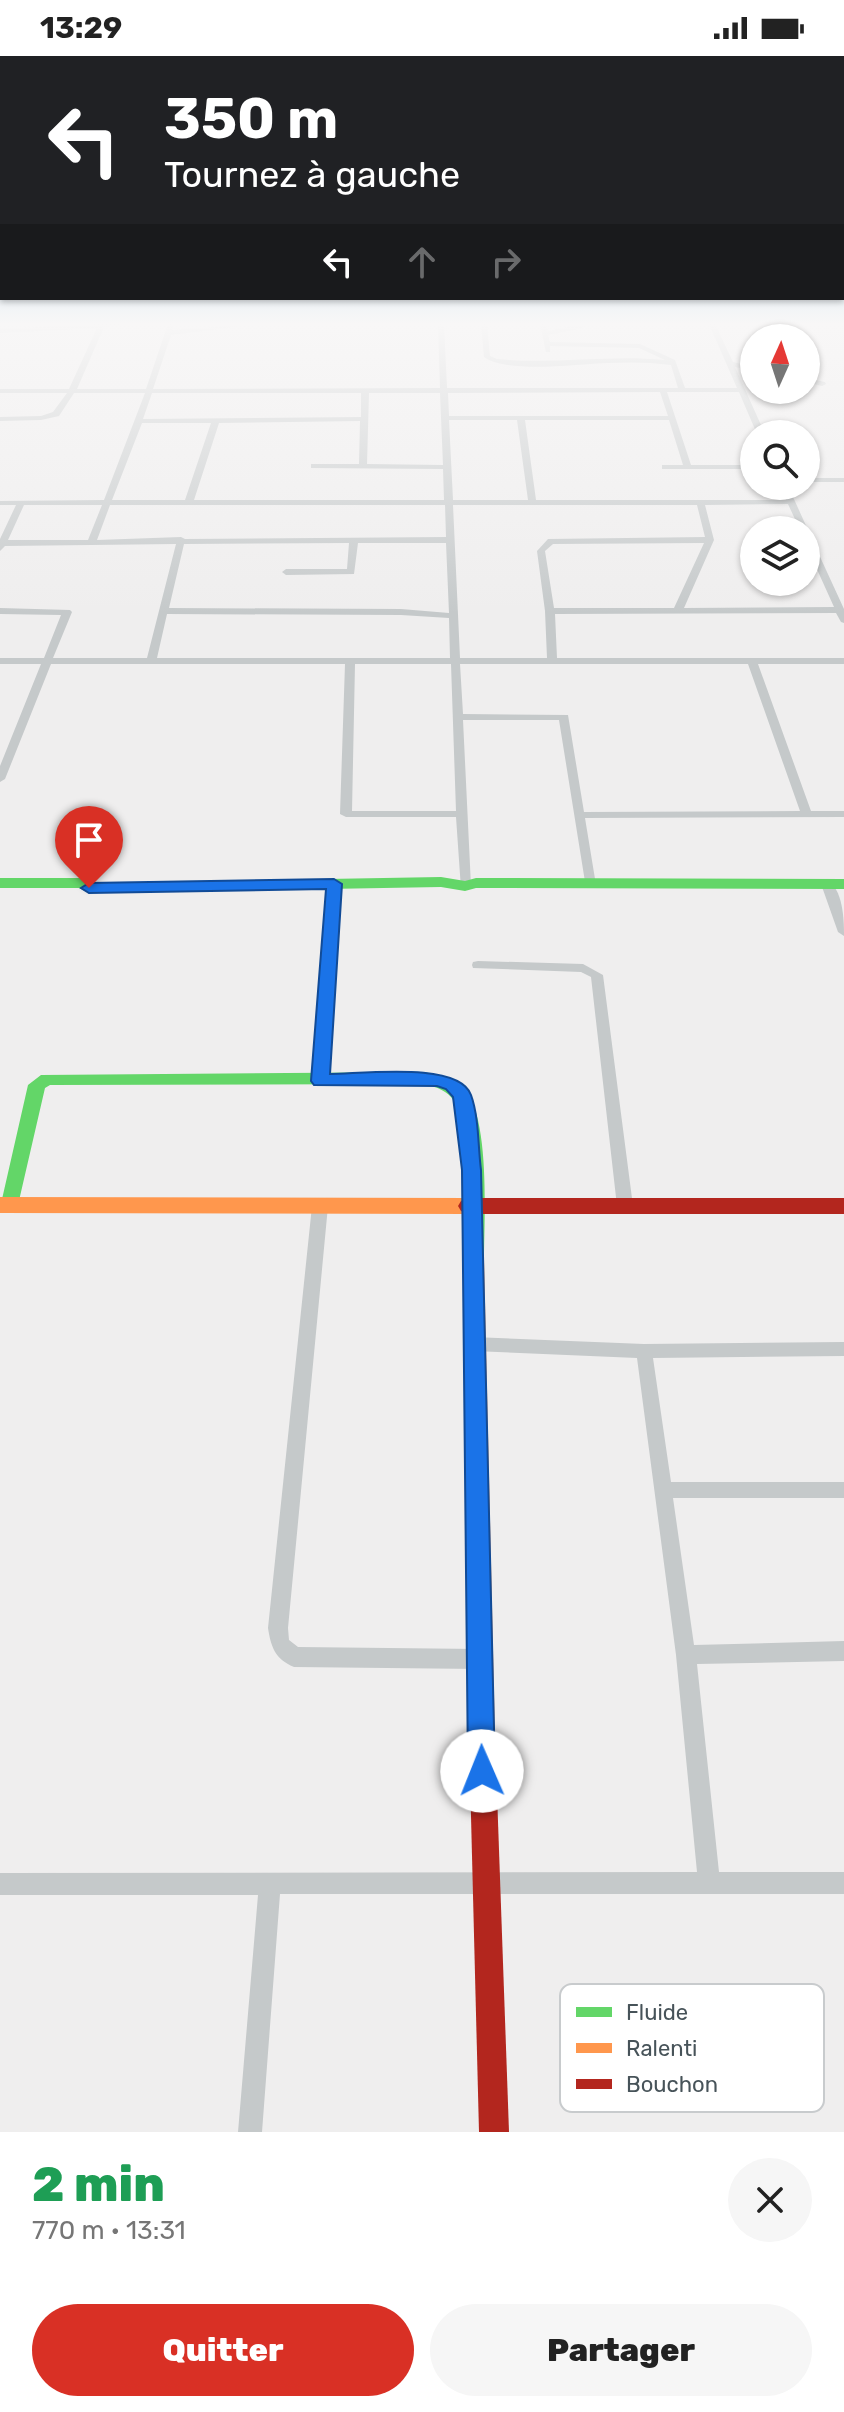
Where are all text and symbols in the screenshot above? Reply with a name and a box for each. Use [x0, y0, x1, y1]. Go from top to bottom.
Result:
text: 13:29 [40, 10, 122, 46]
text: 350 m [164, 86, 338, 152]
icon: left [32, 88, 136, 192]
text: Tournez à gauche [164, 153, 460, 196]
icon: left [316, 240, 360, 284]
icon: ahead [400, 240, 444, 284]
icon: right [484, 240, 528, 284]
north arrow [740, 324, 820, 404]
map controls [740, 324, 820, 596]
button: search [740, 420, 820, 500]
button: layers [740, 516, 820, 596]
pin [55, 806, 123, 888]
icon: arrive [67, 818, 111, 862]
position arrow [440, 1729, 524, 1813]
legend [560, 1984, 824, 2112]
text: Fluide [626, 1999, 688, 2026]
text: Ralenti [626, 2035, 697, 2062]
text: Bouchon [626, 2071, 718, 2098]
text: 2 min [32, 2156, 165, 2213]
button: close [728, 2158, 812, 2242]
text: 770 m · 13:31 [32, 2215, 186, 2246]
button: Quitter [32, 2304, 414, 2396]
button: Partager [430, 2304, 812, 2396]

